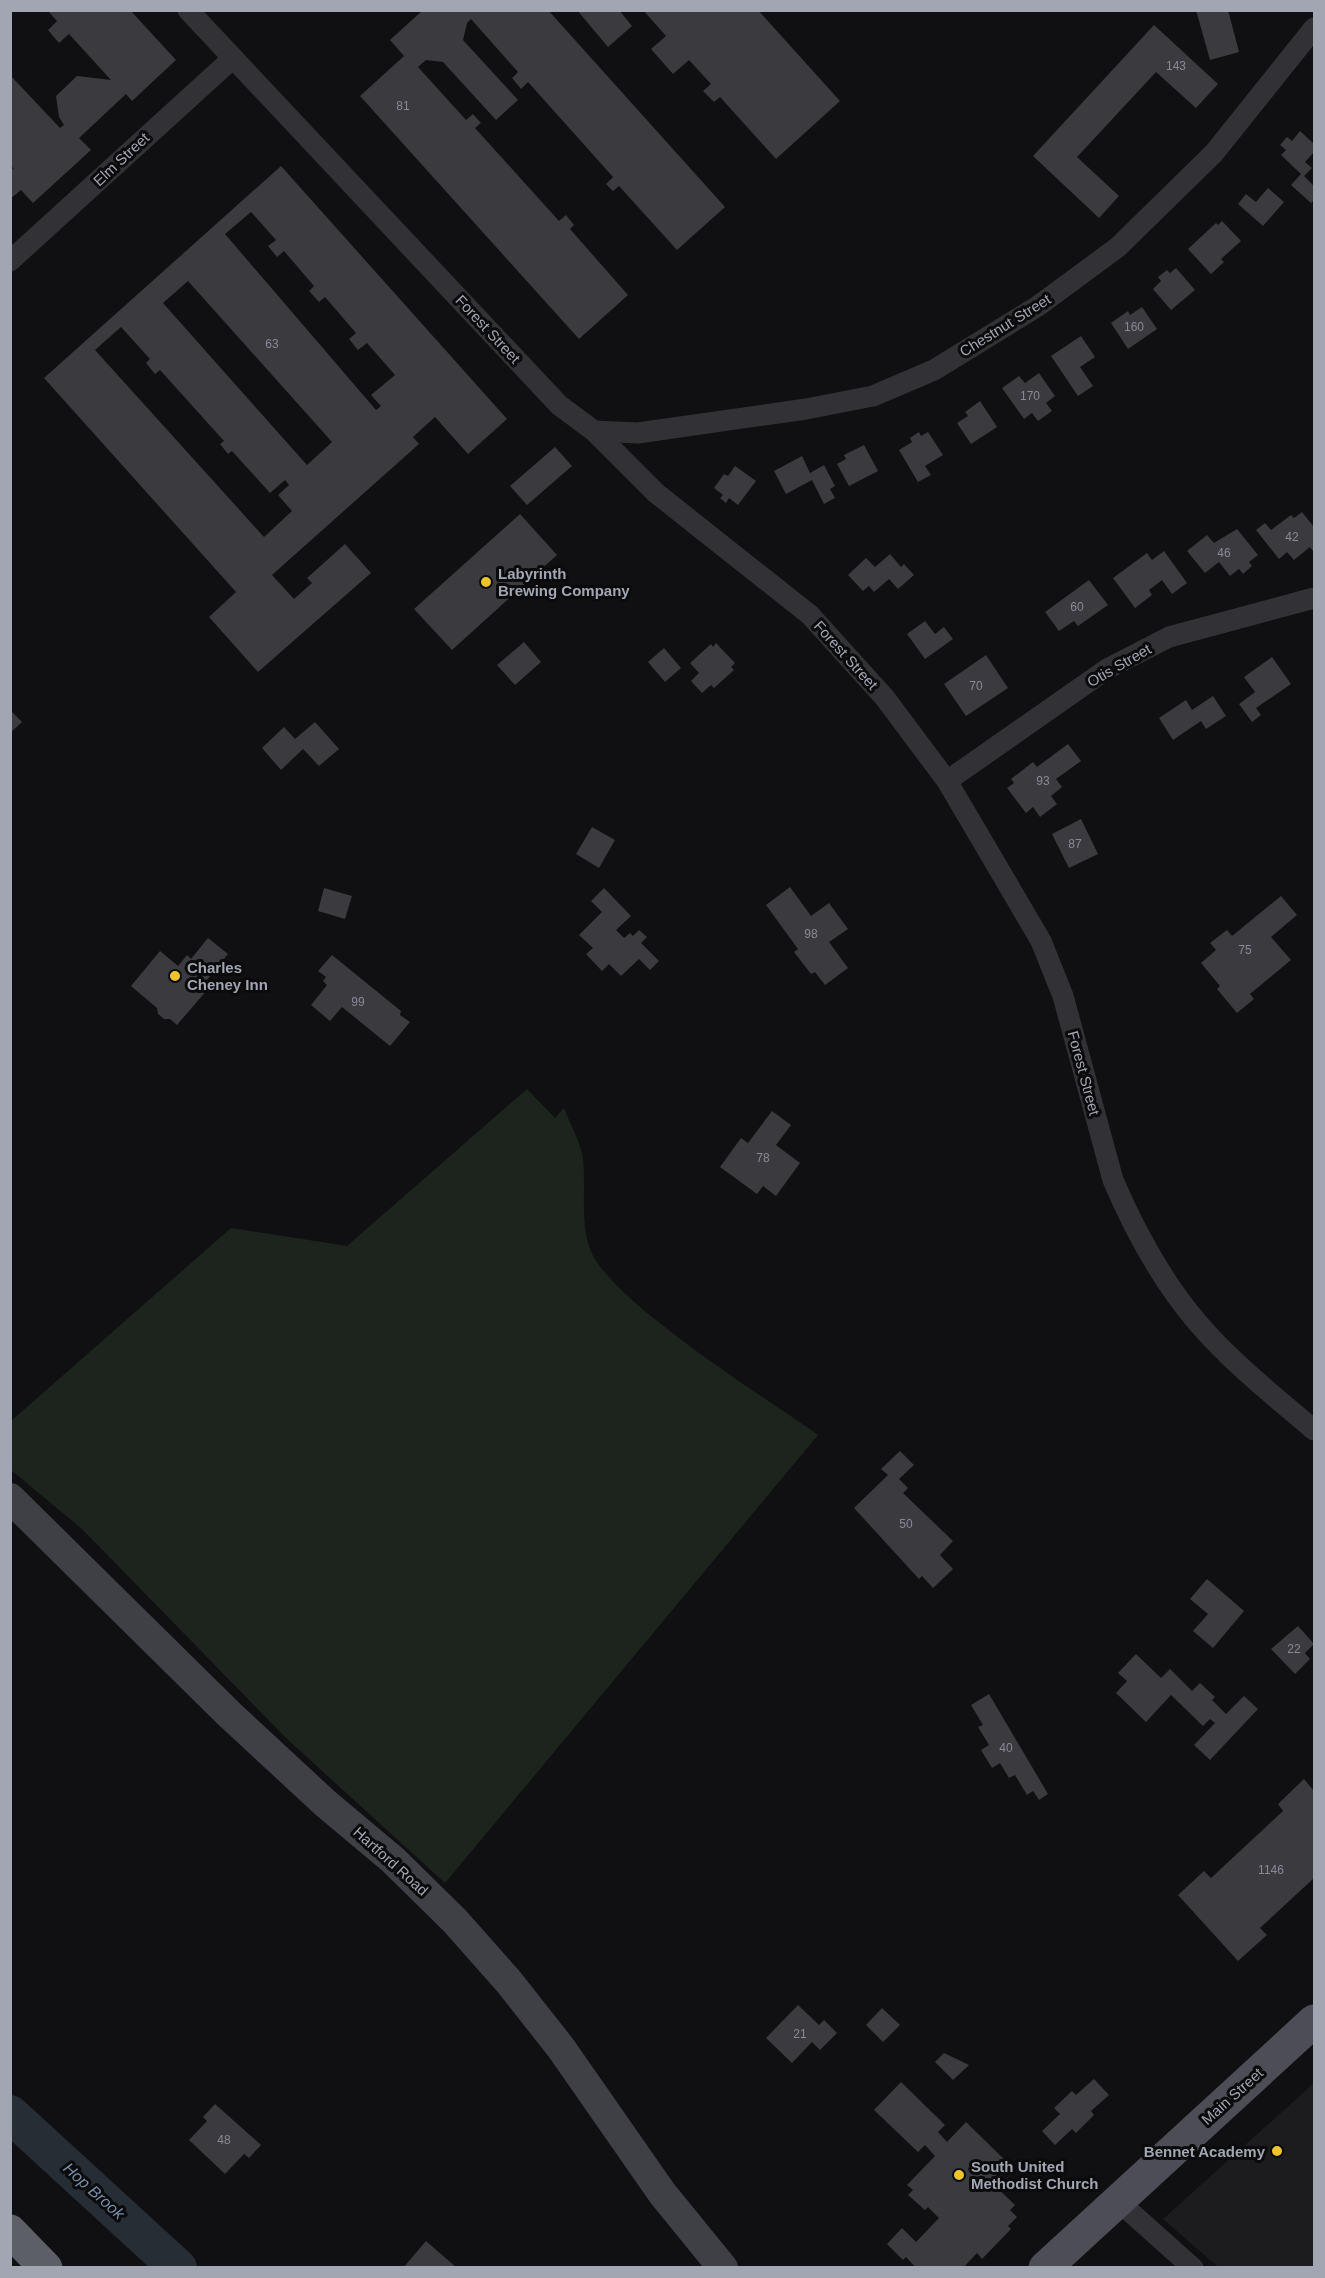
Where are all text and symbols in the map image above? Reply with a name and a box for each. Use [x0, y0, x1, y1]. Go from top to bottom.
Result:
house number: 143 [1166, 59, 1186, 73]
house number: 81 [396, 99, 410, 113]
street label: Elm Street [90, 128, 153, 189]
street label: Chestnut Street [956, 290, 1054, 360]
street label: Forest Street [452, 291, 524, 367]
house number: 160 [1124, 320, 1144, 334]
house number: 63 [265, 337, 279, 351]
house number: 170 [1020, 389, 1040, 403]
house number: 42 [1285, 530, 1299, 544]
house number: 46 [1217, 546, 1231, 560]
place label: Labyrinth Brewing Company [498, 565, 630, 599]
marker: Labyrinth Brewing Company [479, 575, 493, 589]
house number: 60 [1070, 600, 1084, 614]
street label: Forest Street [811, 617, 882, 694]
street label: Otis Street [1084, 640, 1155, 690]
house number: 70 [969, 679, 983, 693]
house number: 93 [1036, 774, 1050, 788]
house number: 87 [1068, 837, 1082, 851]
house number: 98 [804, 927, 818, 941]
house number: 75 [1238, 943, 1252, 957]
place label: Charles Cheney Inn [187, 959, 268, 993]
marker: Charles Cheney Inn [168, 969, 182, 983]
house number: 99 [351, 995, 365, 1009]
street label: Forest Street [1065, 1029, 1104, 1118]
house number: 78 [756, 1151, 770, 1165]
house number: 50 [899, 1517, 913, 1531]
house number: 22 [1287, 1642, 1301, 1656]
house number: 40 [999, 1741, 1013, 1755]
street label: Hartford Road [350, 1823, 432, 1899]
house number: 1146 [1258, 1863, 1284, 1877]
house number: 21 [793, 2027, 807, 2041]
street label: Main Street [1198, 2063, 1267, 2128]
house number: 48 [217, 2133, 231, 2147]
place label: Bennet Academy [1144, 2143, 1266, 2160]
marker: Bennet Academy [1270, 2144, 1284, 2158]
place label: South United Methodist Church [971, 2158, 1099, 2192]
water label: Hop Brook [60, 2159, 129, 2223]
marker: South United Methodist Church [952, 2168, 966, 2182]

